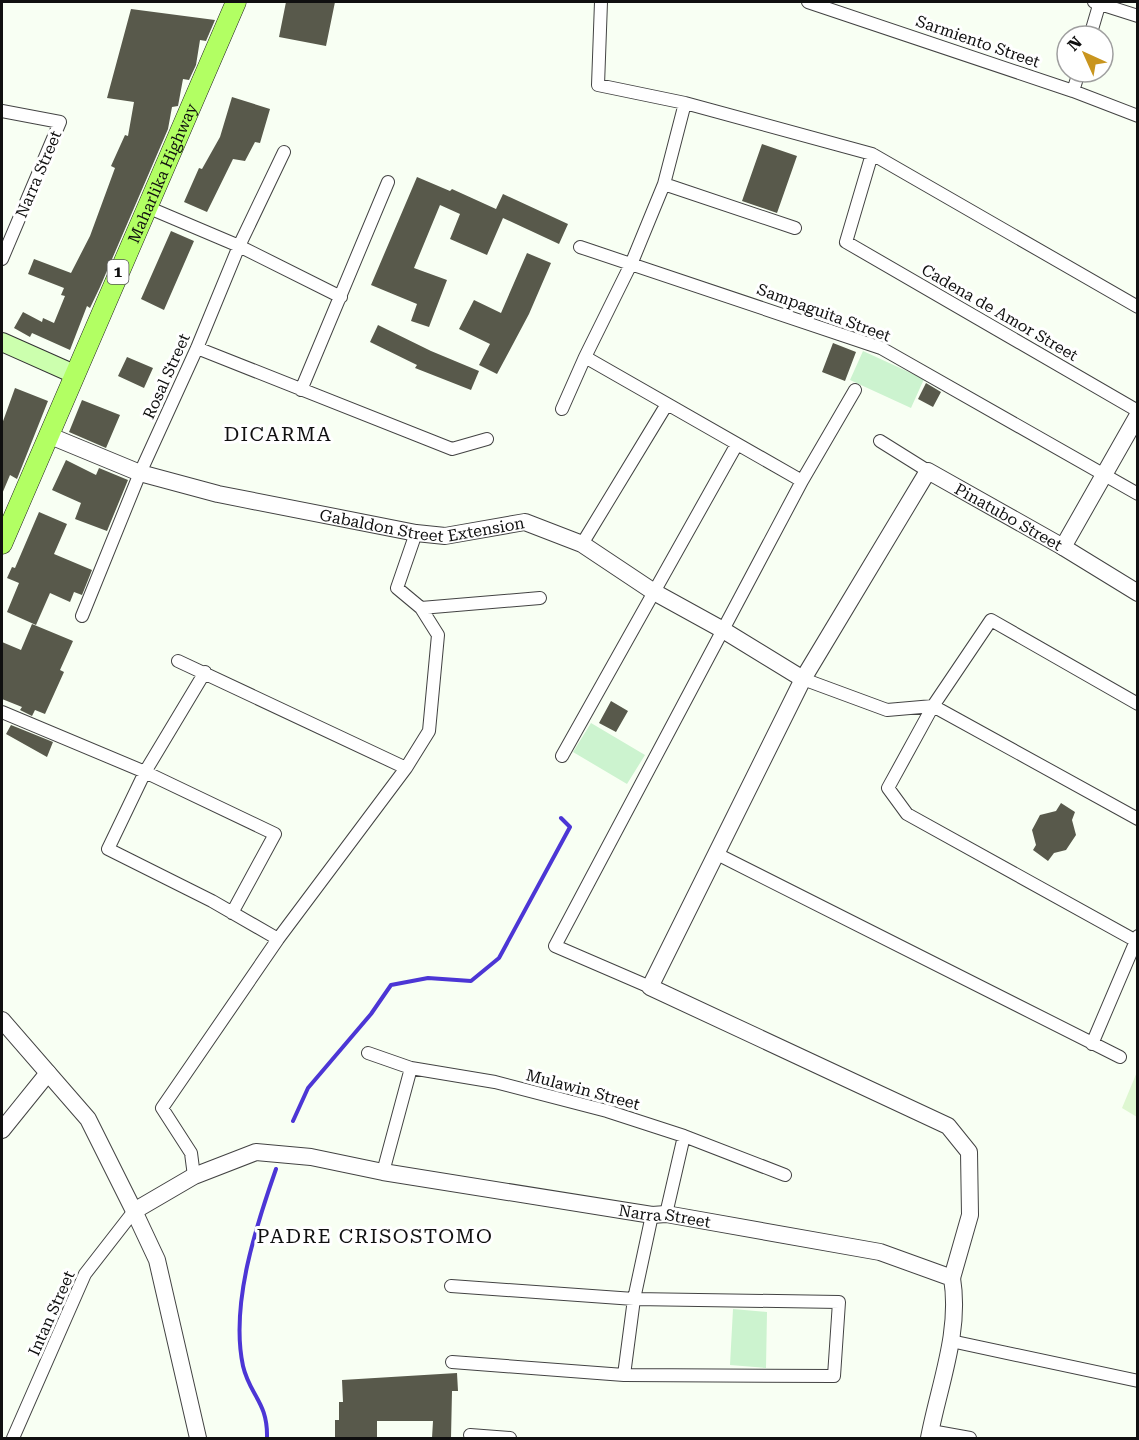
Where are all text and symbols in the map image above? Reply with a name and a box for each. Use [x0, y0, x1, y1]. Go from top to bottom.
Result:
street label: Sarmiento Street [913, 11, 1042, 72]
north arrow [1055, 24, 1115, 84]
text: N [1064, 33, 1086, 55]
street label: Maharlika Highway [124, 100, 201, 246]
street label: Narra Street [12, 128, 65, 221]
road number: 1 [108, 260, 128, 284]
street label: Cadena de Amor Street [918, 260, 1081, 365]
street label: Sampaguita Street [754, 279, 893, 346]
street label: Rosal Street [139, 330, 194, 422]
district label: DICARMA [224, 422, 332, 446]
street label: Pinatubo Street [951, 479, 1066, 555]
street label: Gabaldon Street Extension [318, 505, 526, 546]
street label: Mulawin Street [524, 1065, 642, 1114]
street label: Narra Street [617, 1201, 712, 1232]
district label: PADRE CRISOSTOMO [257, 1224, 493, 1248]
street label: Intan Street [24, 1268, 79, 1359]

